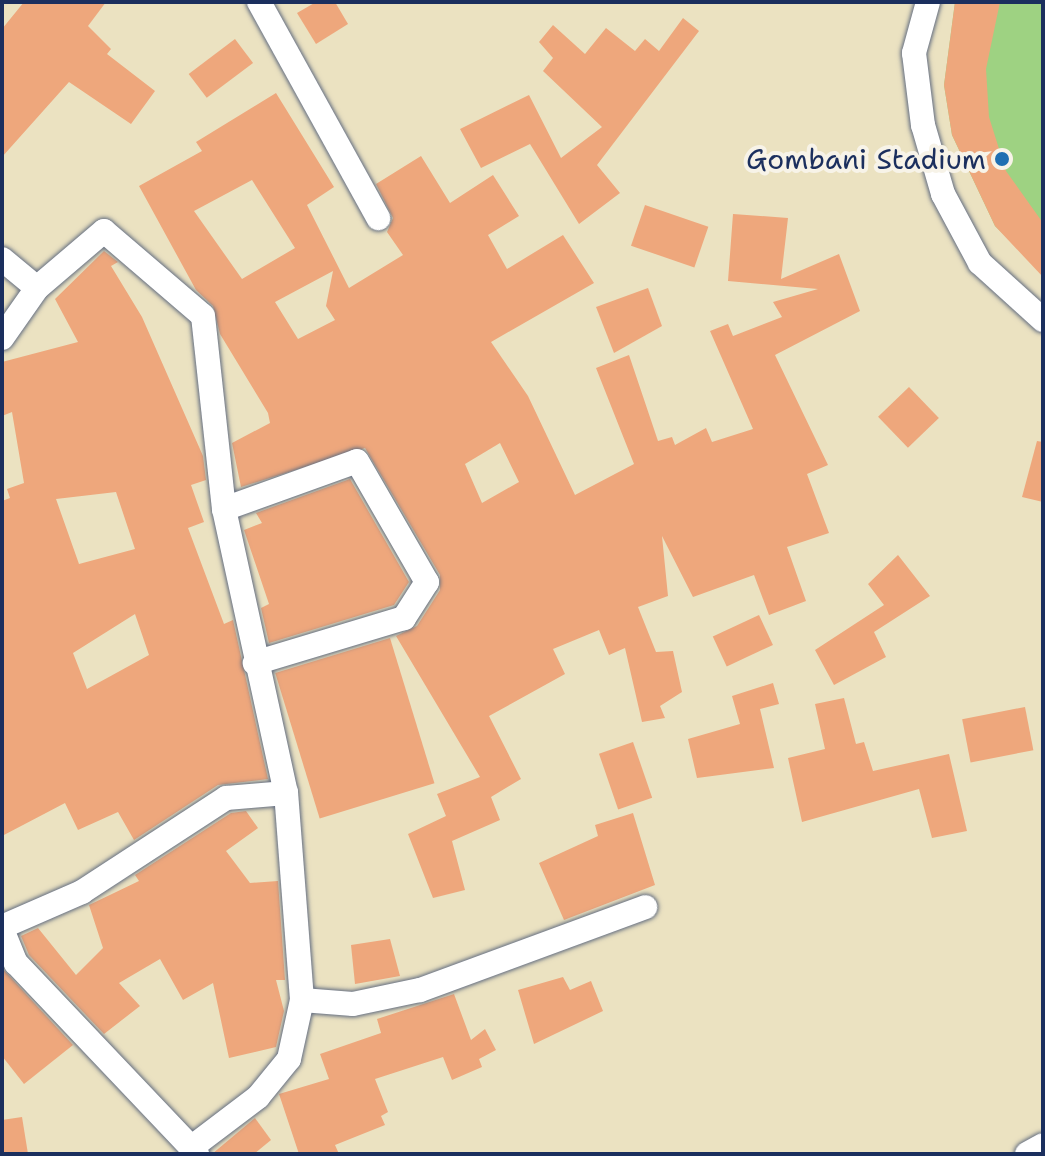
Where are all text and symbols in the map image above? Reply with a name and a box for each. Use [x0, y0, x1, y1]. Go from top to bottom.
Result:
place label: Gombani Stadium [746, 142, 986, 176]
marker: Gombani Stadium [993, 150, 1011, 168]

